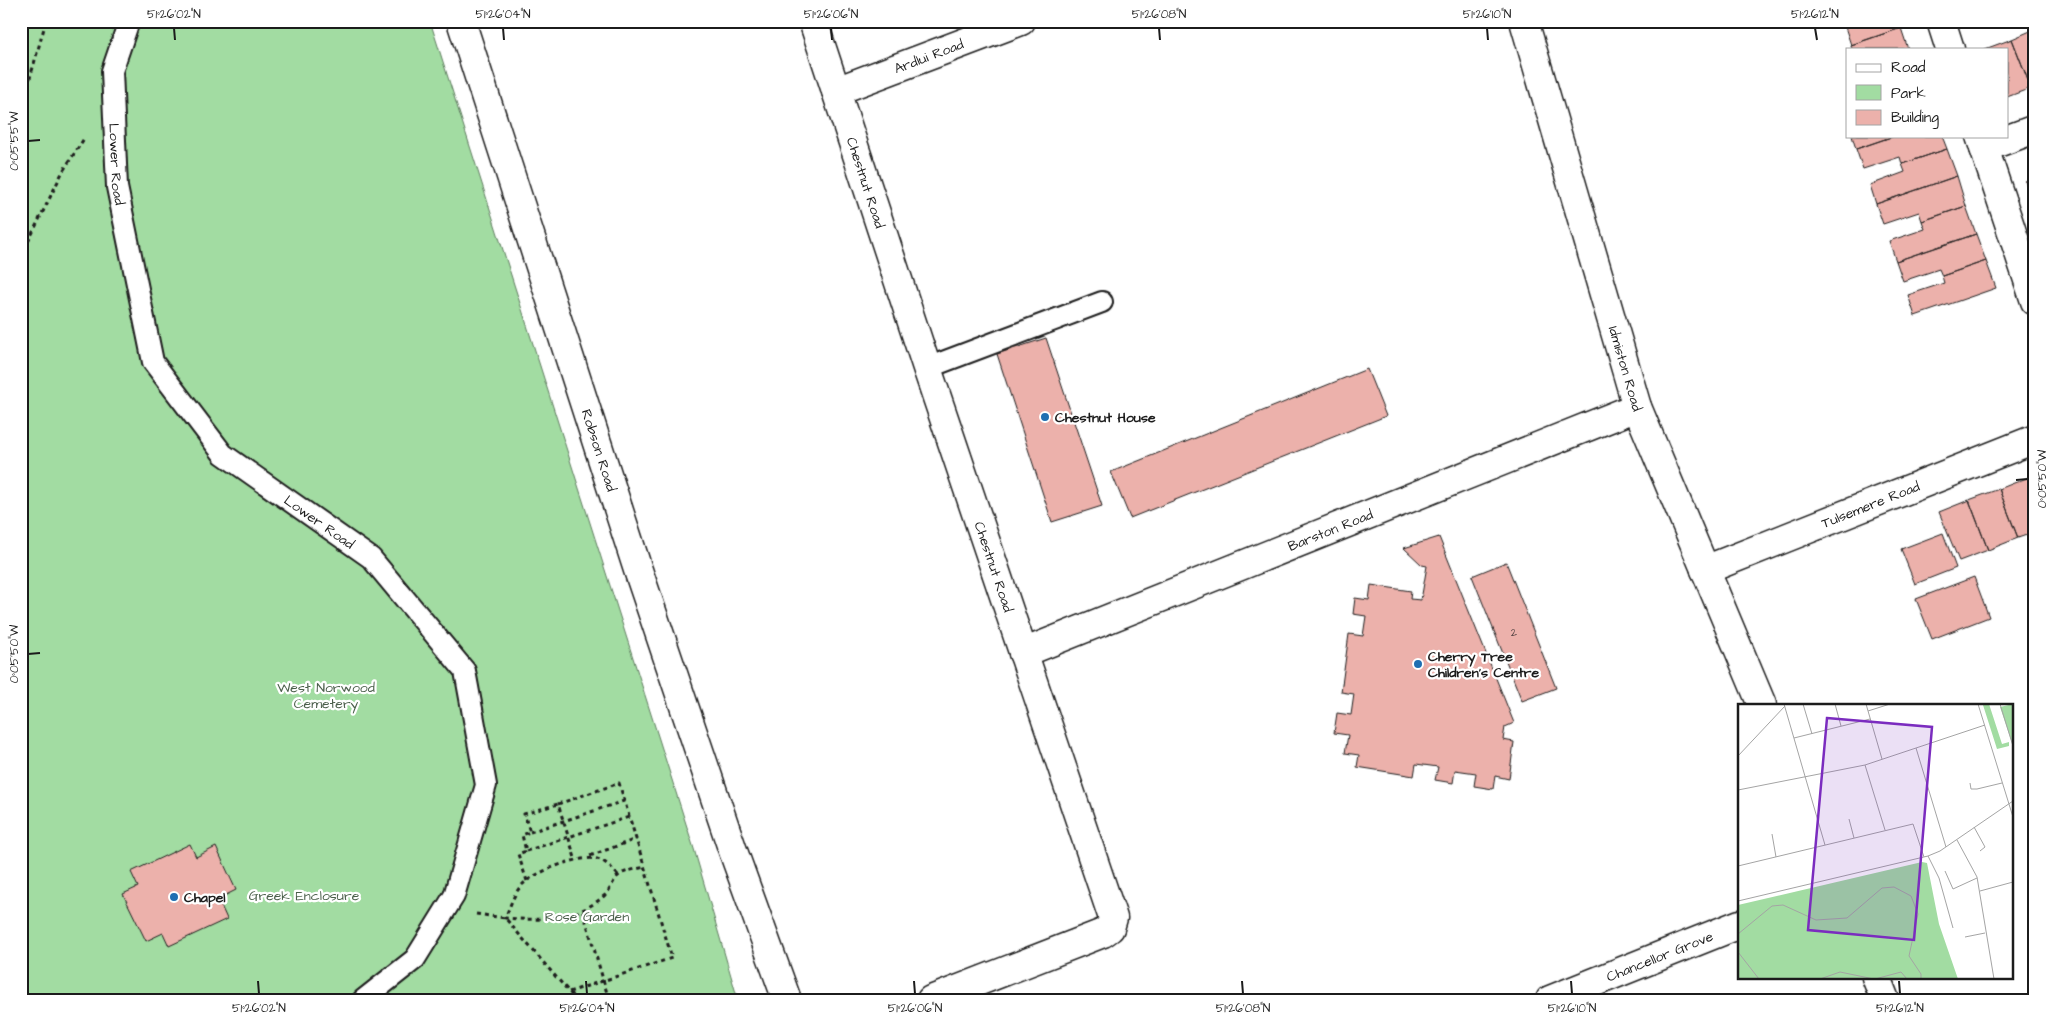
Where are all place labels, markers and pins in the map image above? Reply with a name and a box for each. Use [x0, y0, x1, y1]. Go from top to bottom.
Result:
place label: Chestnut House [1055, 408, 1156, 428]
marker: Chestnut House [1039, 411, 1051, 423]
place label: Cherry Tree Children's Centre [1428, 647, 1539, 683]
marker: Cherry Tree Children's Centre [1412, 658, 1424, 670]
place label: Chapel [184, 888, 226, 908]
marker: Chapel [168, 891, 180, 903]

